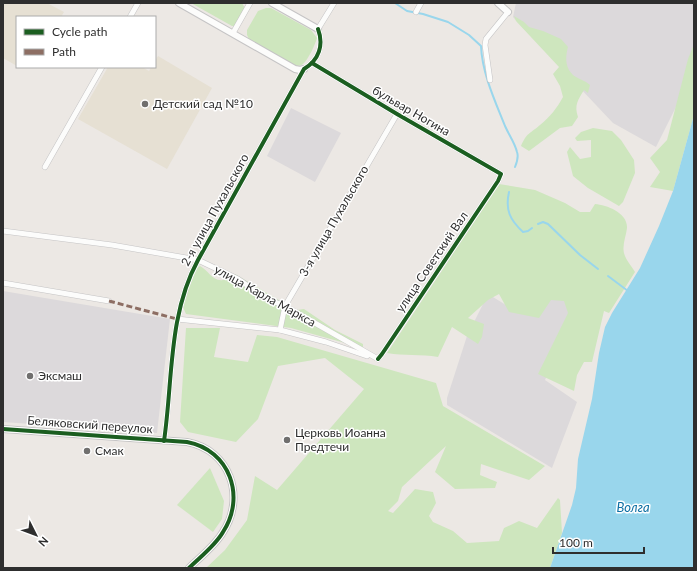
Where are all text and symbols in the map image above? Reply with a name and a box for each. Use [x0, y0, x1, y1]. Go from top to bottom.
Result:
legend [16, 16, 156, 68]
text: Cycle path [52, 24, 107, 39]
text: Path [52, 44, 76, 59]
street label: бульвар Ногина [370, 82, 453, 139]
place label: Детский сад №10 [153, 96, 253, 111]
marker: Детский сад №10 [140, 99, 150, 109]
street label: 2-я улица Пухальского [178, 151, 252, 268]
street label: 3-я улица Пухальского [296, 162, 372, 279]
street label: улица Советский Вал [392, 209, 471, 315]
street label: улица Карла Маркса [212, 261, 319, 330]
place label: Эксмаш [38, 368, 82, 383]
marker: Эксмаш [25, 371, 35, 381]
street label: Беляковский переулок [27, 413, 154, 436]
place label: Церковь Иоанна Предтечи [295, 425, 386, 454]
marker: Церковь Иоанна Предтечи [282, 435, 292, 445]
place label: Смак [95, 443, 124, 458]
marker: Смак [82, 446, 92, 456]
water label: Волга [616, 499, 650, 515]
north arrow [16, 515, 56, 555]
scale bar [553, 529, 644, 555]
text: N [36, 535, 51, 550]
text: 100 m [559, 535, 593, 550]

